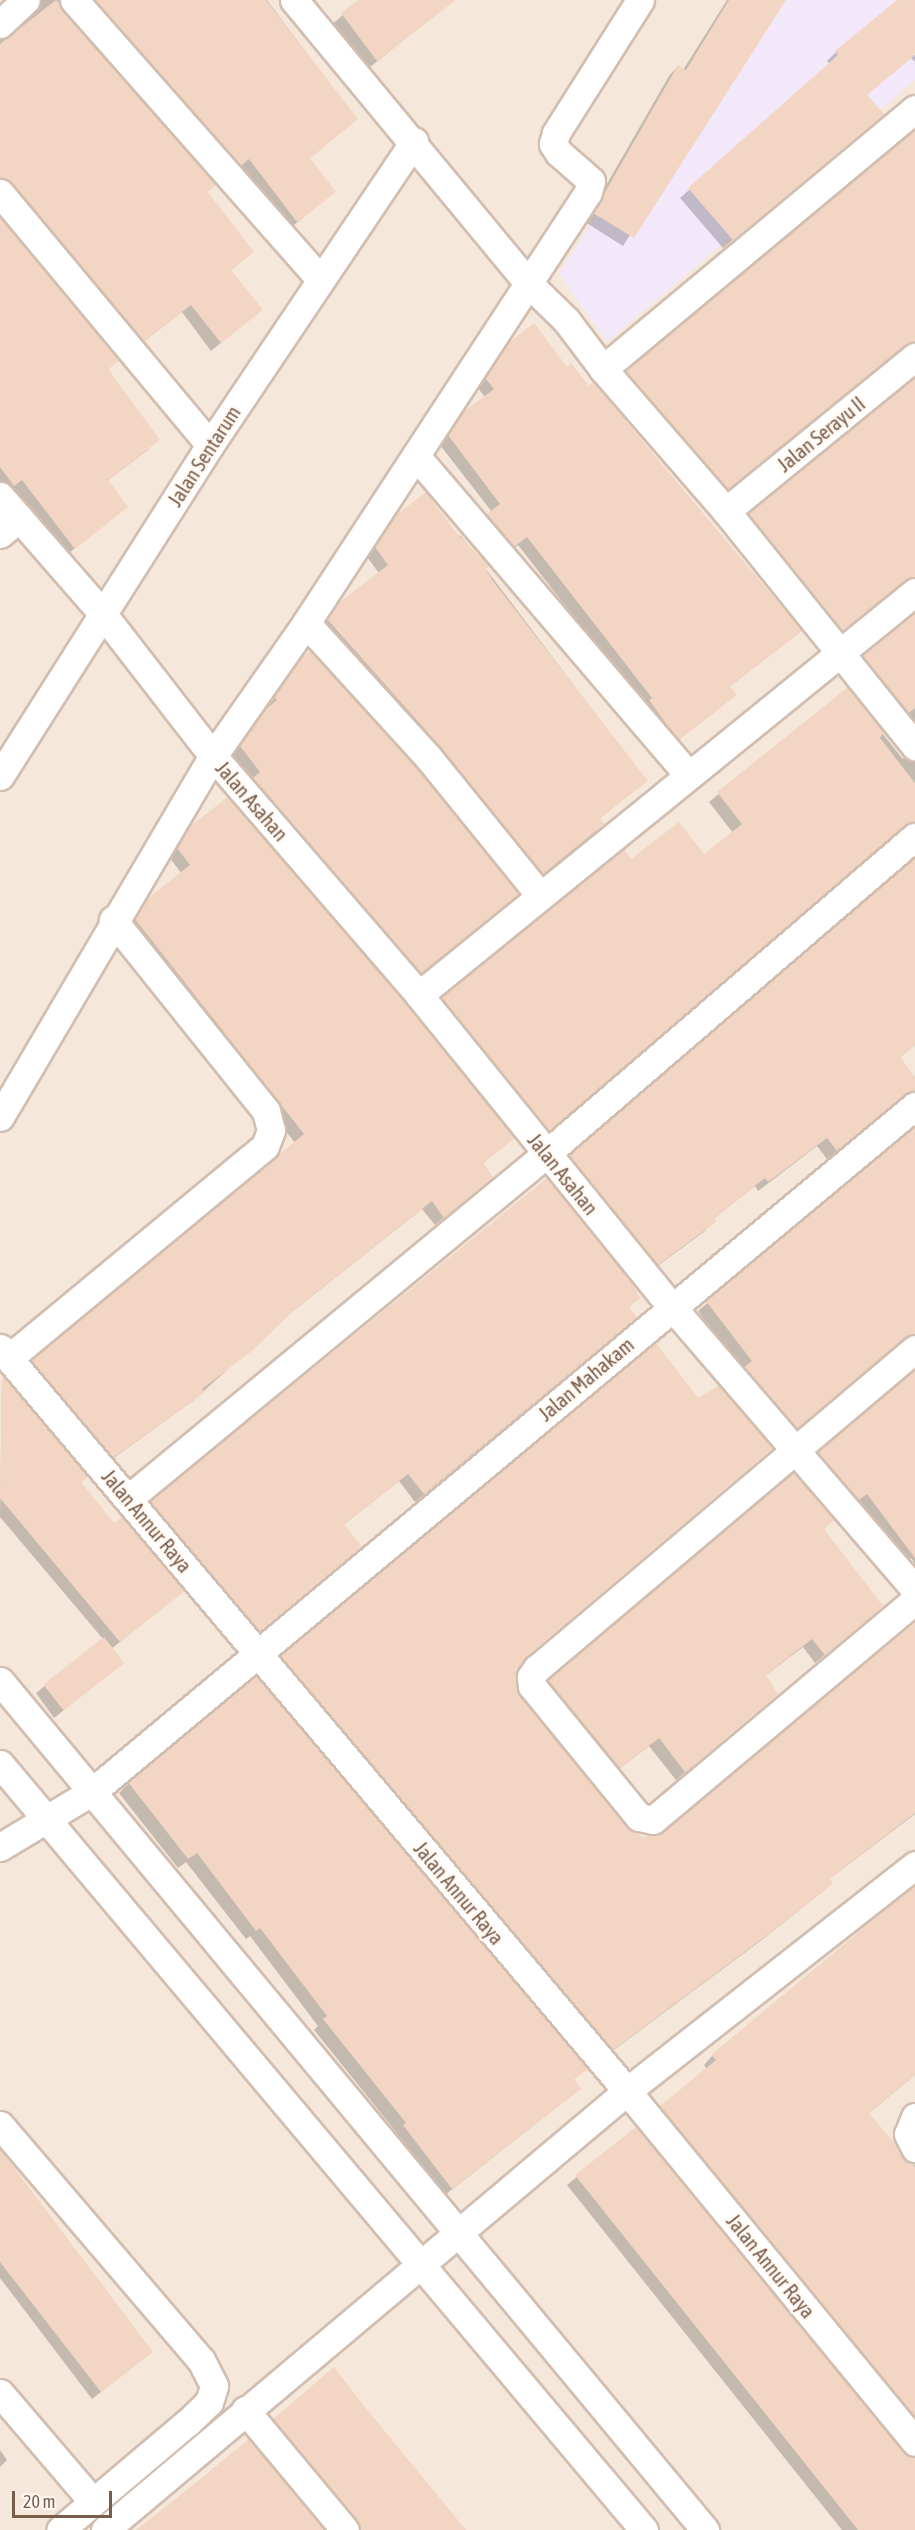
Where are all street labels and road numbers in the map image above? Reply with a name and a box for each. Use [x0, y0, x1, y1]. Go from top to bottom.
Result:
street label: Jalan Serayu II [772, 391, 870, 477]
street label: Jalan Sentarum [163, 401, 245, 511]
street label: Jalan Asahan [211, 756, 293, 846]
street label: Jalan Asahan [523, 1129, 603, 1219]
street label: Jalan Mahakam [533, 1332, 639, 1426]
street label: Jalan Annur Raya [97, 1465, 197, 1577]
street label: Jalan Annur Raya [409, 1837, 509, 1949]
street label: Jalan Annur Raya [722, 2209, 820, 2323]

